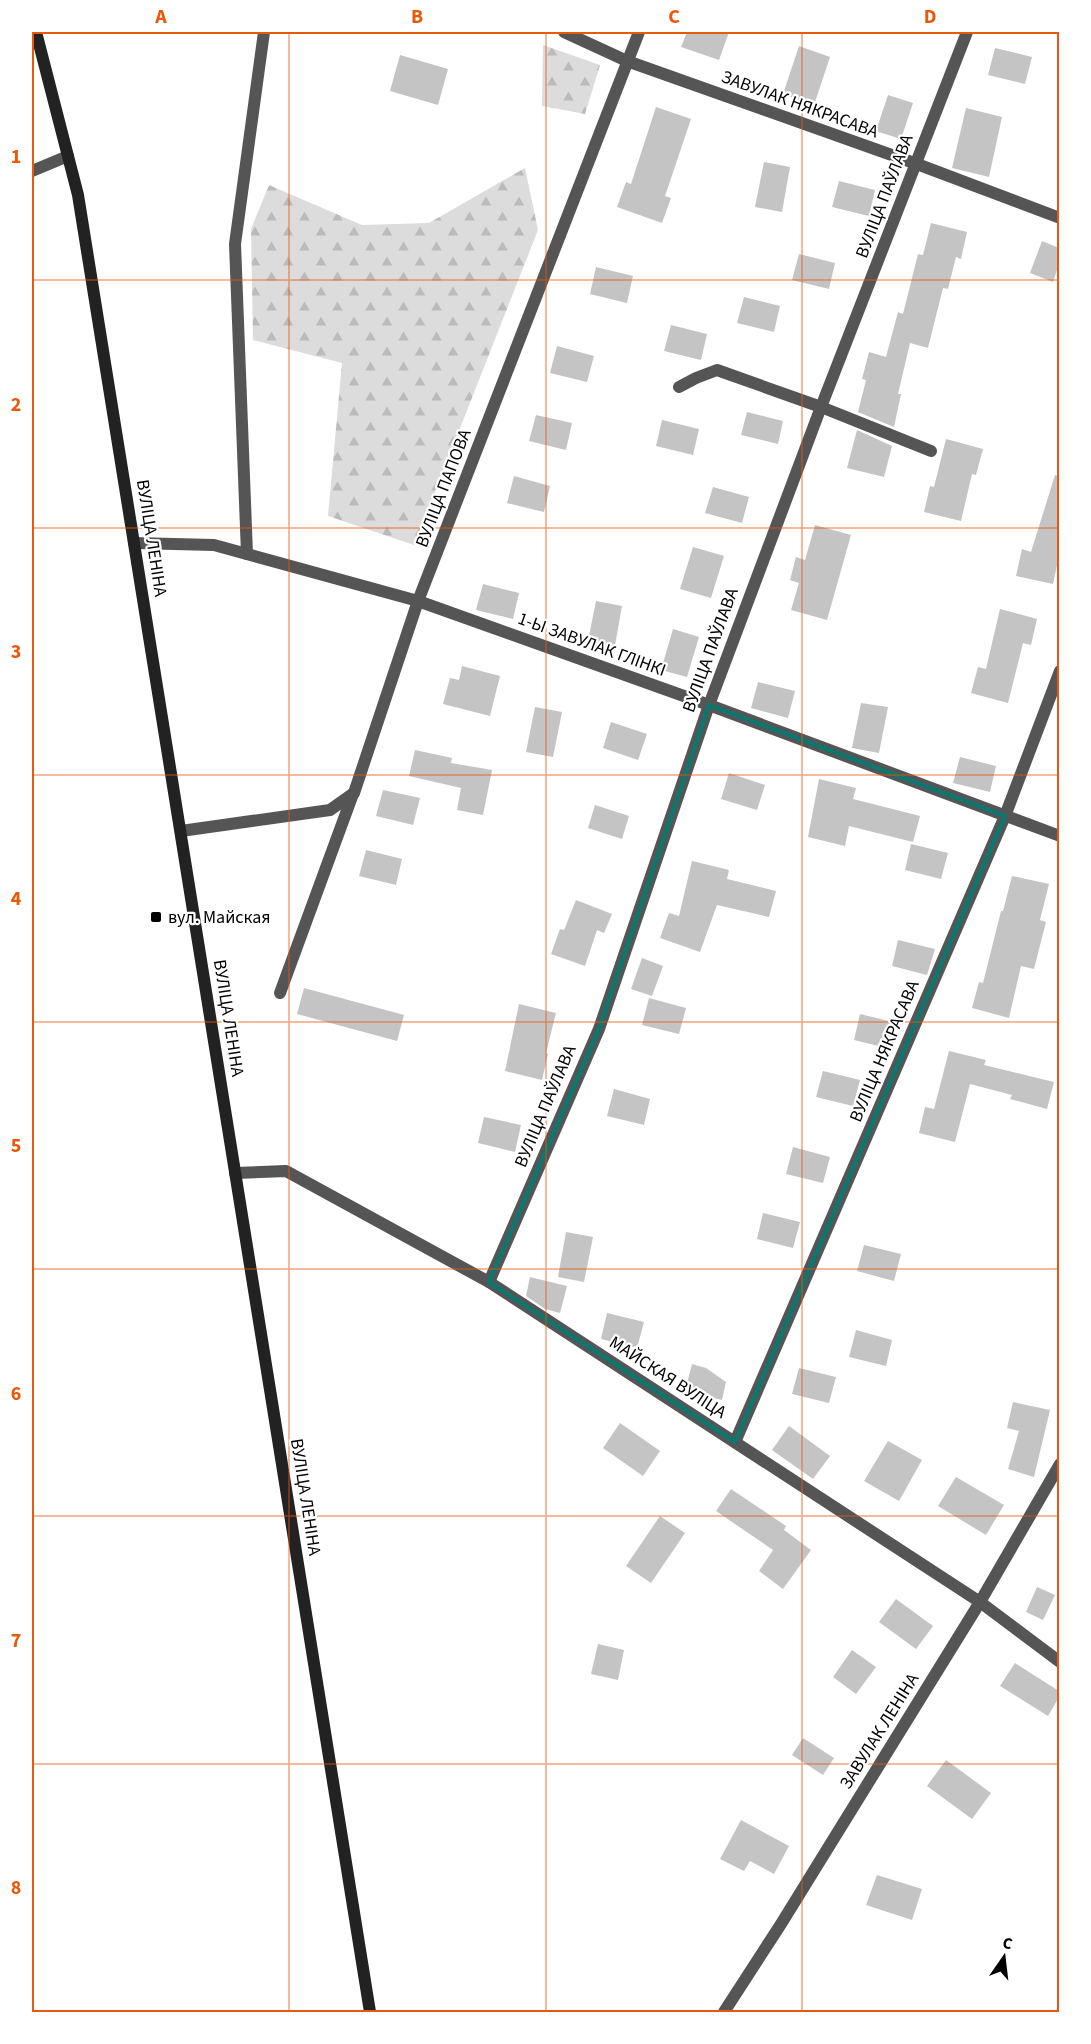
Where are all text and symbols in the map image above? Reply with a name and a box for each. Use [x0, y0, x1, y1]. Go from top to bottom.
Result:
text: A [154, 3, 167, 31]
text: B [411, 3, 423, 31]
text: C [668, 3, 680, 31]
text: D [924, 3, 936, 31]
street label: ЗАВУЛАК НЯКРАСАВА [718, 64, 882, 145]
street label: ВУЛІЦА ПАЎЛАВА [849, 130, 920, 262]
text: 1 [11, 143, 21, 171]
text: 2 [11, 391, 21, 419]
street label: ВУЛІЦА ПАПОВА [409, 425, 478, 551]
street label: ВУЛІЦА ЛЕНІНА [130, 478, 173, 599]
street label: ВУЛІЦА ПАЎЛАВА [676, 584, 745, 716]
street label: 1-Ы ЗАВУЛАК ГЛІНКІ [514, 606, 669, 683]
text: 3 [11, 638, 21, 666]
text: 4 [11, 885, 22, 913]
place label: вул. Майская [168, 905, 271, 930]
marker: вул. Майская [149, 910, 163, 924]
street label: ВУЛІЦА ЛЕНІНА [207, 958, 250, 1079]
street label: ВУЛІЦА НЯКРАСАВА [843, 976, 926, 1126]
street label: ВУЛІЦА ПАЎЛАВА [508, 1041, 583, 1171]
text: 5 [11, 1132, 21, 1160]
street label: МАЙСКАЯ ВУЛІЦА [604, 1330, 731, 1425]
text: 6 [11, 1380, 21, 1408]
street label: ВУЛІЦА ЛЕНІНА [284, 1437, 327, 1558]
text: 7 [11, 1627, 21, 1655]
street label: ЗАВУЛАК ЛЕНІНА [834, 1668, 925, 1794]
text: 8 [11, 1874, 21, 1902]
north arrow [974, 1927, 1034, 1987]
text: С [1000, 1932, 1015, 1955]

